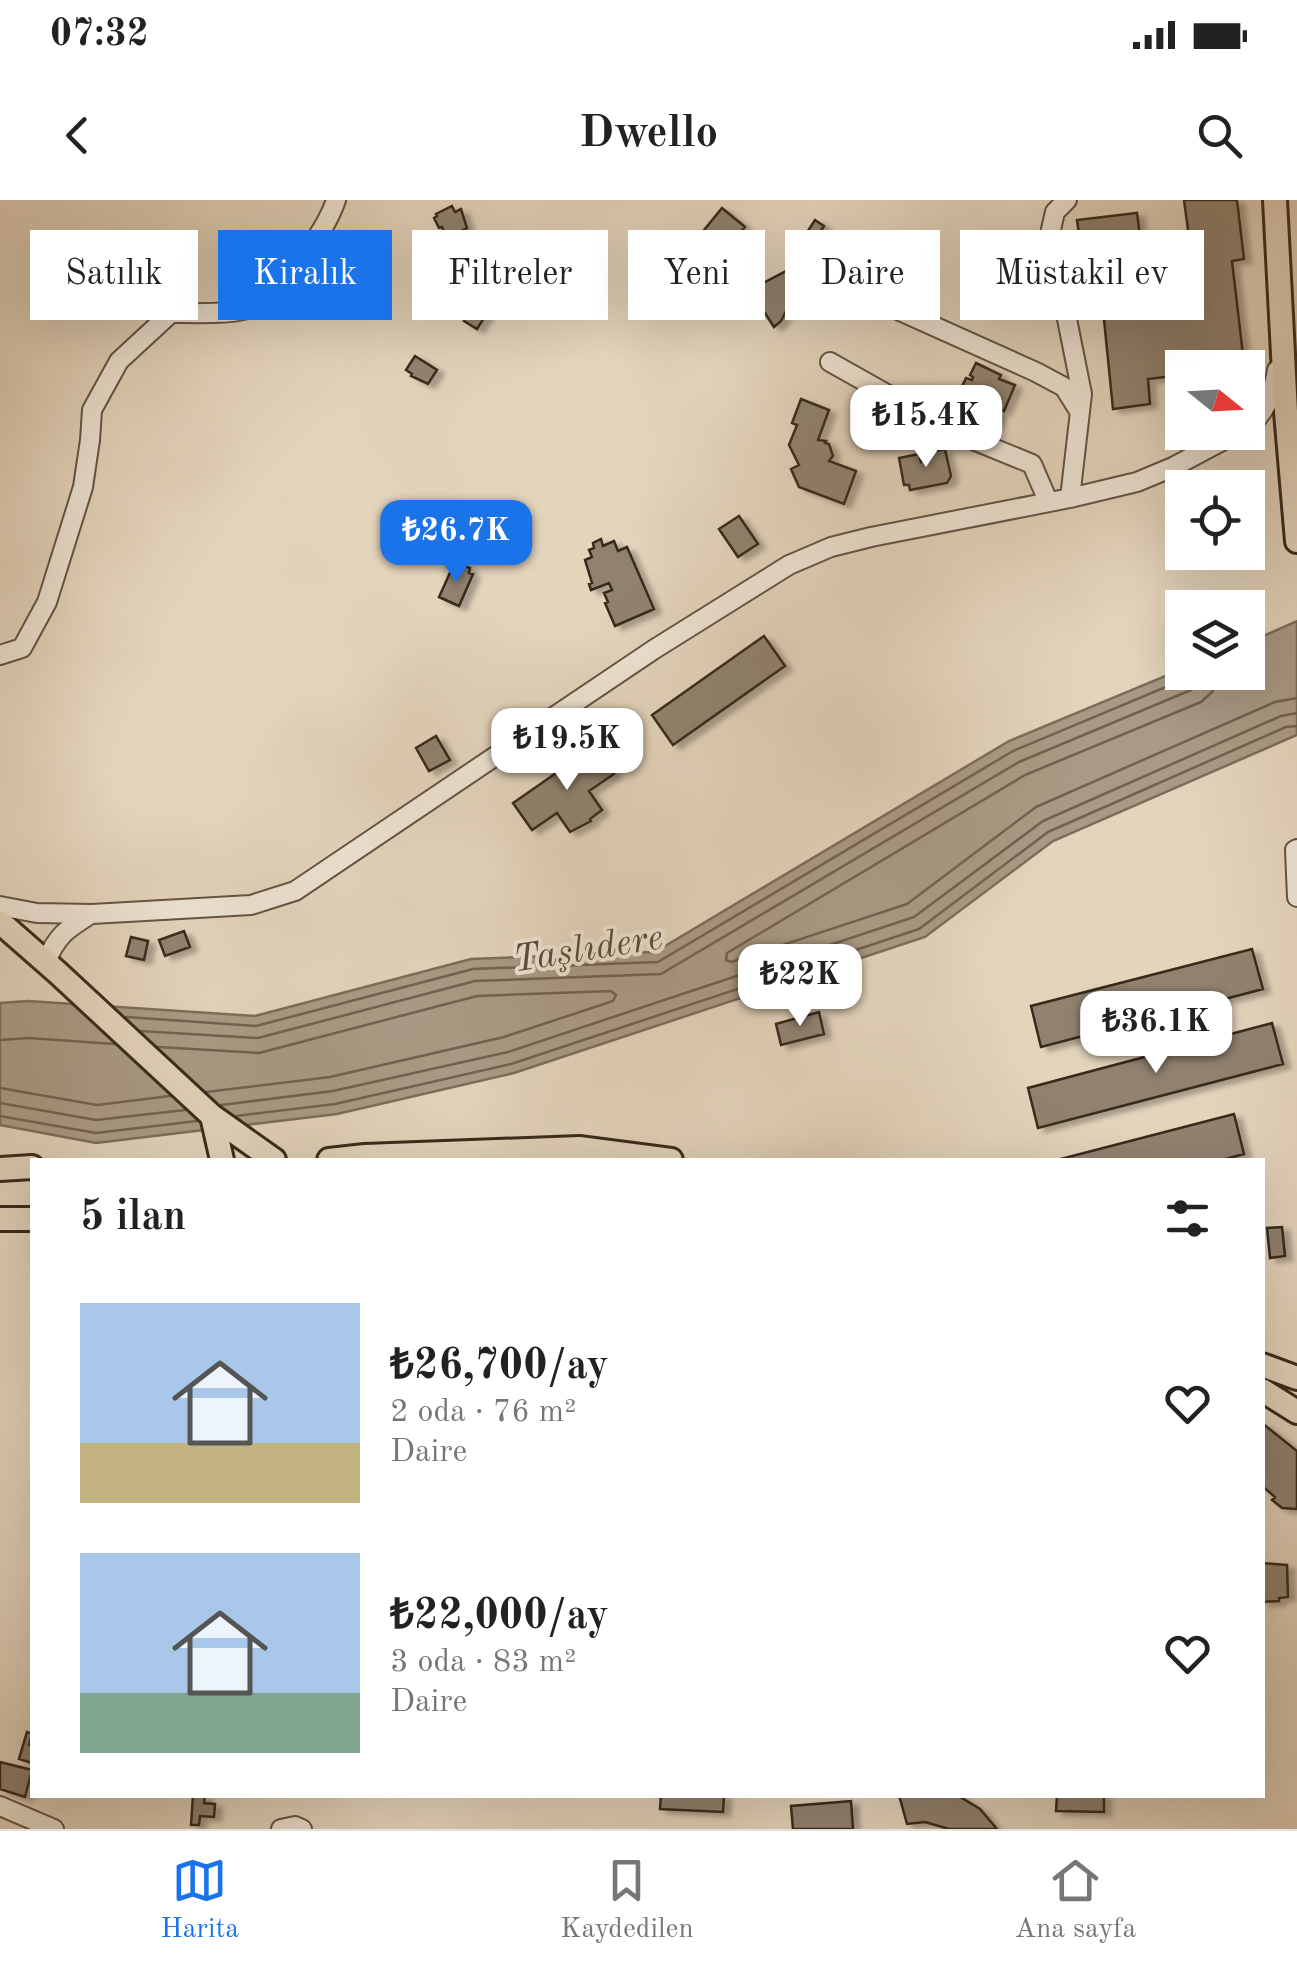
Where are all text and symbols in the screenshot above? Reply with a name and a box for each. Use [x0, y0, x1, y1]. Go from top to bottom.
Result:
text: 07:32 [50, 16, 149, 54]
icon: back [50, 108, 105, 163]
icon: search [1192, 108, 1247, 163]
text: Dwello [579, 112, 718, 157]
chip: Satılık [30, 230, 198, 320]
chip: Kiralık [218, 230, 392, 320]
chip: Filtreler [412, 230, 608, 320]
chip: Yeni [628, 230, 765, 320]
chip: Daire [785, 230, 940, 320]
chip: Müstakil ev [960, 230, 1204, 320]
north arrow [1165, 350, 1265, 450]
map controls [1165, 350, 1265, 690]
pin: ₺15.4K [845, 385, 1007, 470]
text: ₺15.4K [872, 401, 980, 433]
button: locate [1165, 470, 1265, 570]
pin: ₺26.7K [375, 500, 537, 585]
text: ₺26.7K [402, 516, 510, 548]
button: layers [1165, 590, 1265, 690]
pin: ₺19.5K [486, 708, 648, 793]
text: ₺19.5K [513, 724, 621, 756]
water label: Taşlıdere [510, 919, 666, 981]
pin: ₺22K [741, 944, 859, 1029]
text: ₺22K [760, 960, 840, 992]
pin: ₺36.1K [1075, 991, 1237, 1076]
text: ₺36.1K [1102, 1007, 1210, 1039]
icon: filters [1160, 1191, 1215, 1246]
text: 5 ilan [80, 1197, 186, 1239]
icon: home [160, 1343, 280, 1463]
text: ₺26,700/ay [390, 1346, 609, 1388]
icon: heart [1160, 1376, 1215, 1431]
text: 2 oda · 76 m² [390, 1397, 576, 1429]
text: Daire [390, 1437, 467, 1469]
icon: home [160, 1593, 280, 1713]
text: ₺22,000/ay [390, 1596, 609, 1638]
icon: heart [1160, 1626, 1215, 1681]
text: 3 oda · 83 m² [390, 1647, 576, 1679]
text: Daire [390, 1687, 467, 1719]
tab: Harita [161, 1853, 239, 1948]
tab: Kaydedilen [560, 1853, 694, 1948]
tab: Ana sayfa [1015, 1853, 1136, 1948]

